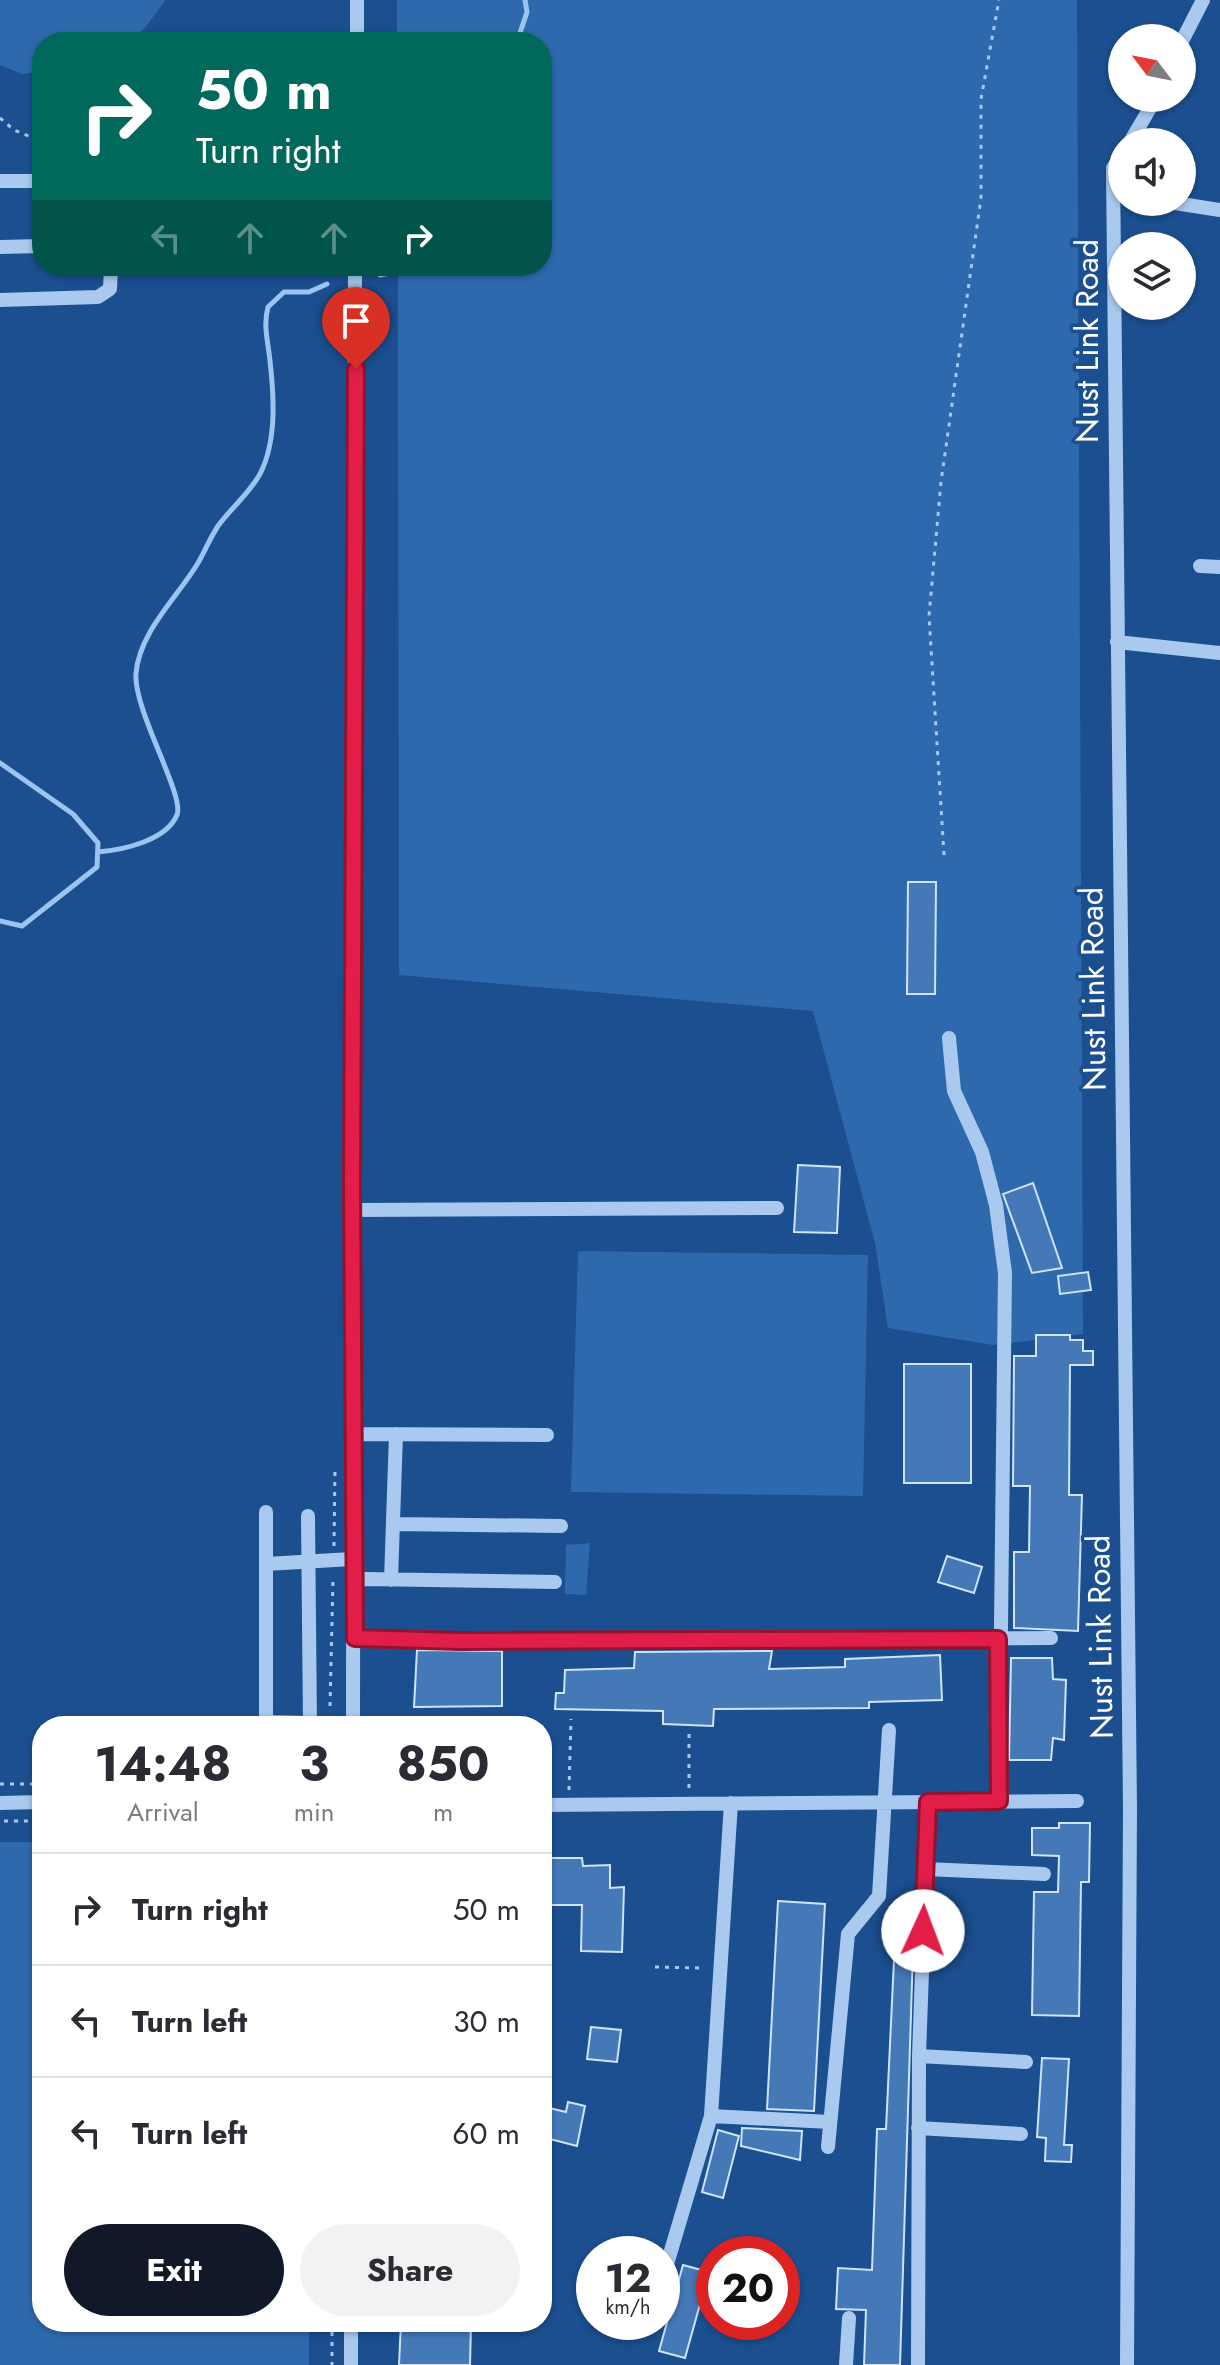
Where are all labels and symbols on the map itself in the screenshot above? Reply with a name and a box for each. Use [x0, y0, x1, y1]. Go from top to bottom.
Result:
north arrow [1108, 24, 1196, 112]
street label: Nust Link Road [1064, 239, 1110, 443]
pin [322, 287, 390, 369]
street label: Nust Link Road [1068, 887, 1118, 1091]
street label: Nust Link Road [1075, 1535, 1125, 1739]
position arrow [881, 1889, 965, 1973]
speed limit sign: 20 [696, 2236, 800, 2340]

